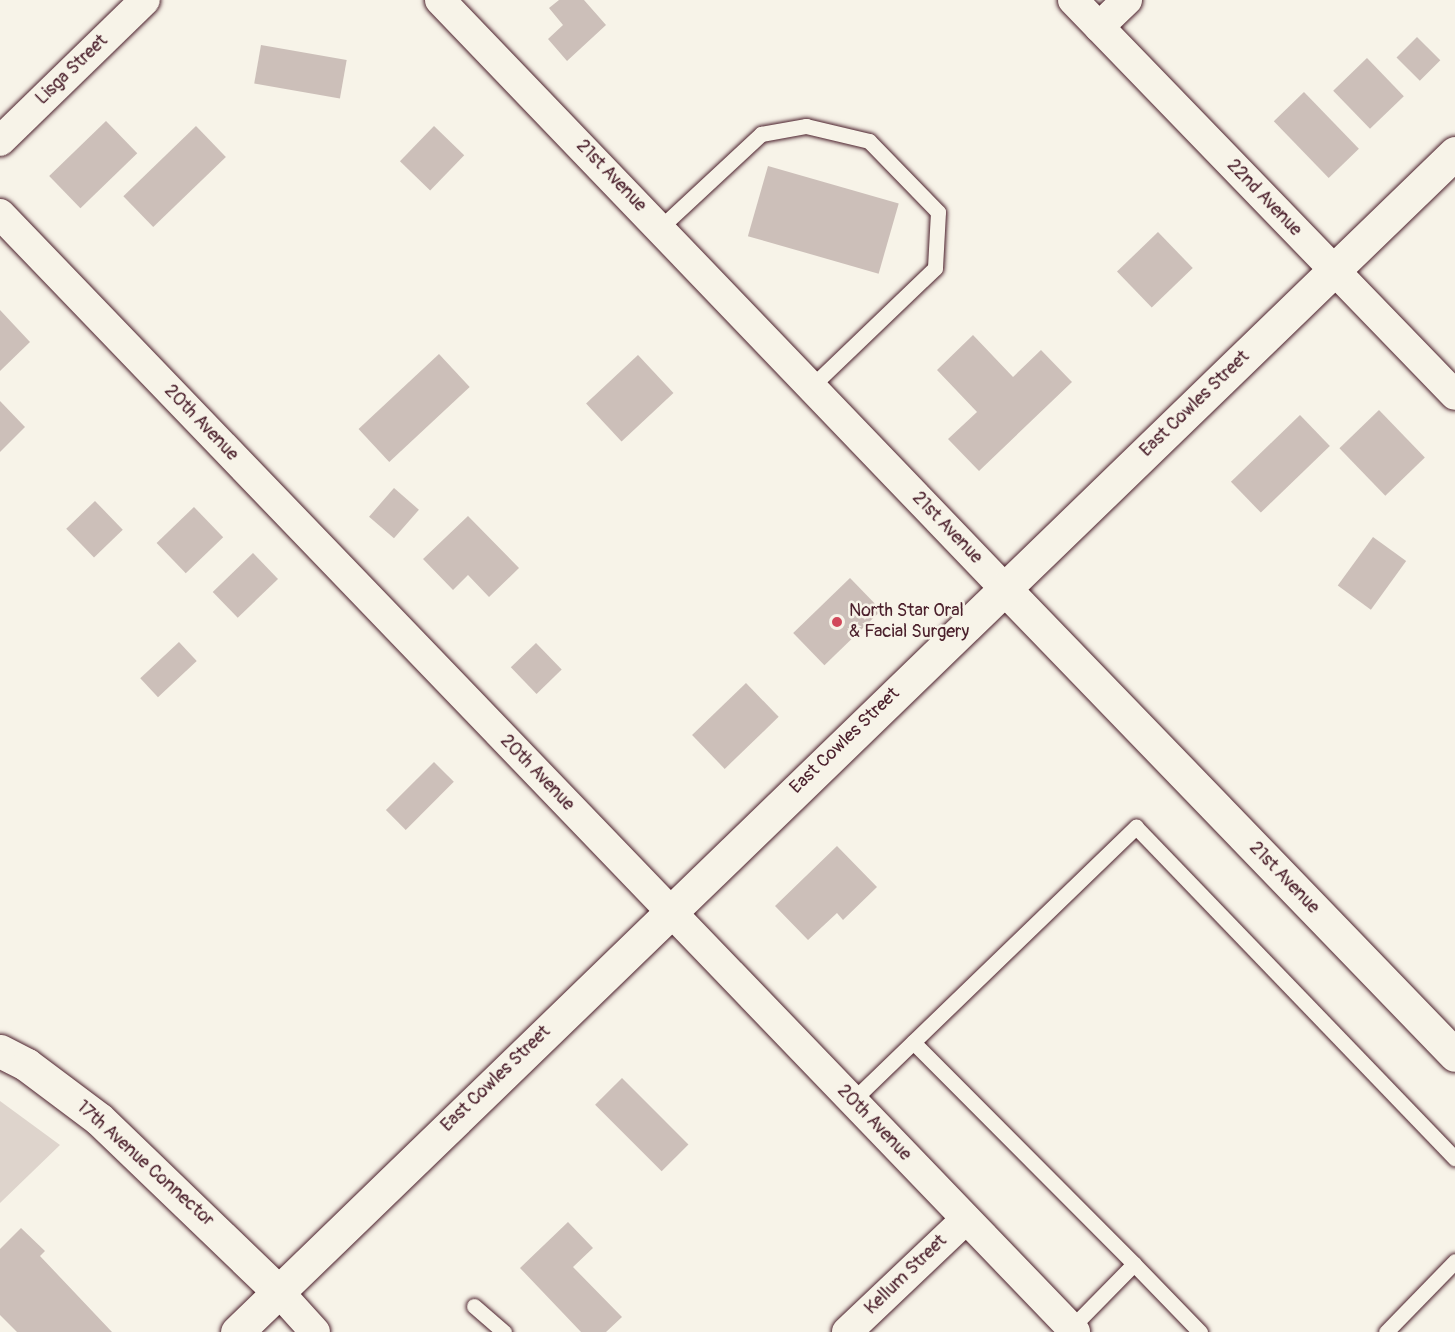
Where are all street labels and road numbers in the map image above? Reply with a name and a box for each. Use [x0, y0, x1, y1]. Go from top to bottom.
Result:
street label: Lisga Street [32, 30, 112, 110]
street label: 21st Avenue [571, 136, 651, 216]
street label: 22nd Avenue [1222, 155, 1306, 241]
street label: East Cowles Street [1136, 346, 1254, 462]
street label: 20th Avenue [159, 381, 243, 465]
street label: 21st Avenue [907, 488, 987, 568]
street label: East Cowles Street [786, 683, 904, 799]
street label: 20th Avenue [495, 731, 579, 815]
street label: 21st Avenue [1244, 838, 1324, 918]
street label: East Cowles Street [437, 1021, 555, 1137]
street label: 20th Avenue [832, 1081, 916, 1165]
street label: 17th Avenue Connector [72, 1097, 218, 1231]
street label: Kellum Street [861, 1231, 951, 1319]

